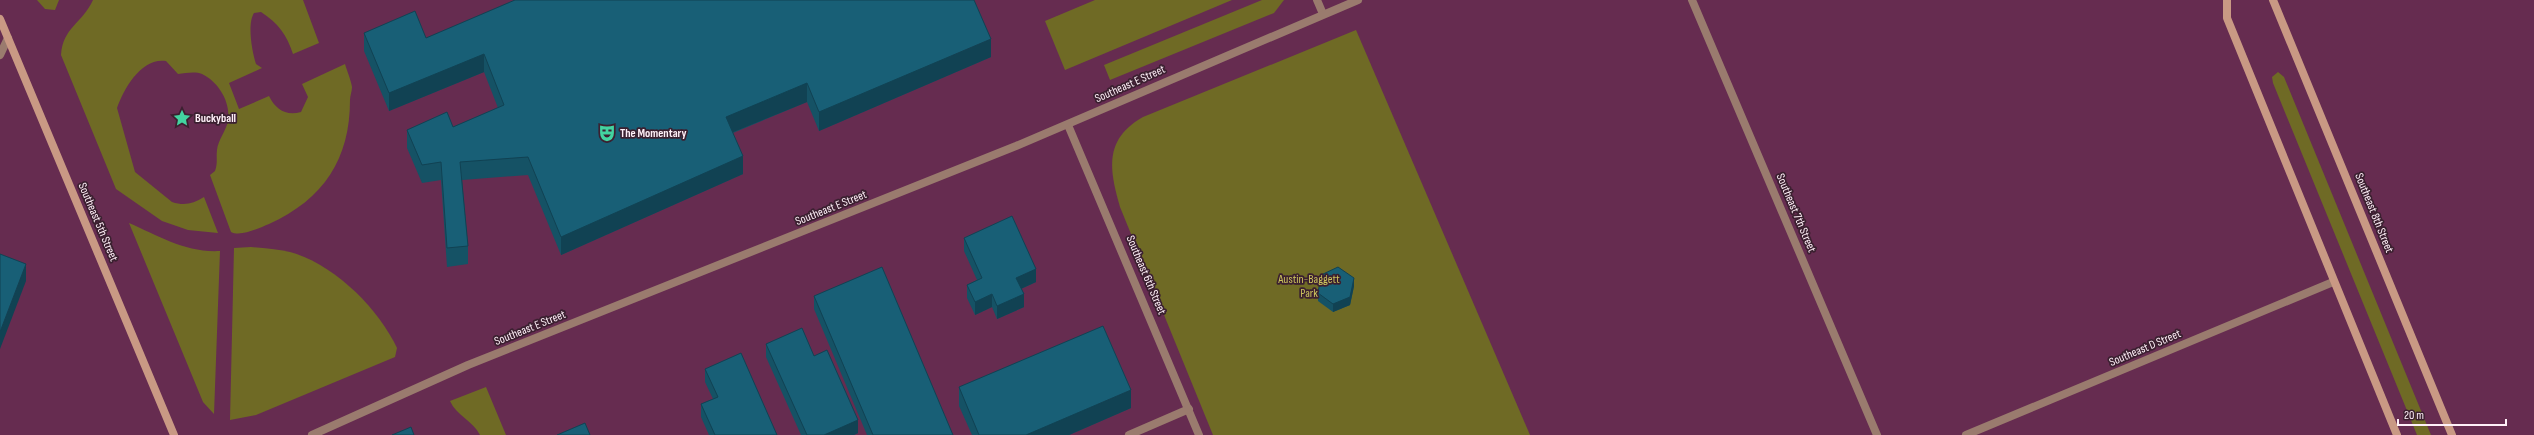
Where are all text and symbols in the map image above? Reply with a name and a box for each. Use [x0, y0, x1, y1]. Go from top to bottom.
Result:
street label: Southeast E Street [1092, 62, 1168, 106]
place icon: Buckyball [172, 108, 192, 128]
place label: Buckyball [195, 111, 236, 126]
theatre icon: The Momentary [597, 123, 617, 143]
place label: The Momentary [620, 126, 686, 141]
street label: Southeast 7th Street [1773, 171, 1819, 255]
street label: Southeast 8th Street [2351, 171, 2397, 255]
street label: Southeast 5th Street [75, 180, 121, 264]
street label: Southeast E Street [793, 187, 869, 229]
street label: Southeast 6th Street [1123, 233, 1170, 317]
park label: Austin-Baggett Park [1277, 272, 1340, 301]
street label: Southeast E Street [492, 307, 568, 349]
street label: Southeast D Street [2107, 326, 2183, 370]
scale bar [2398, 401, 2506, 427]
text: 20 m [2404, 408, 2424, 423]

